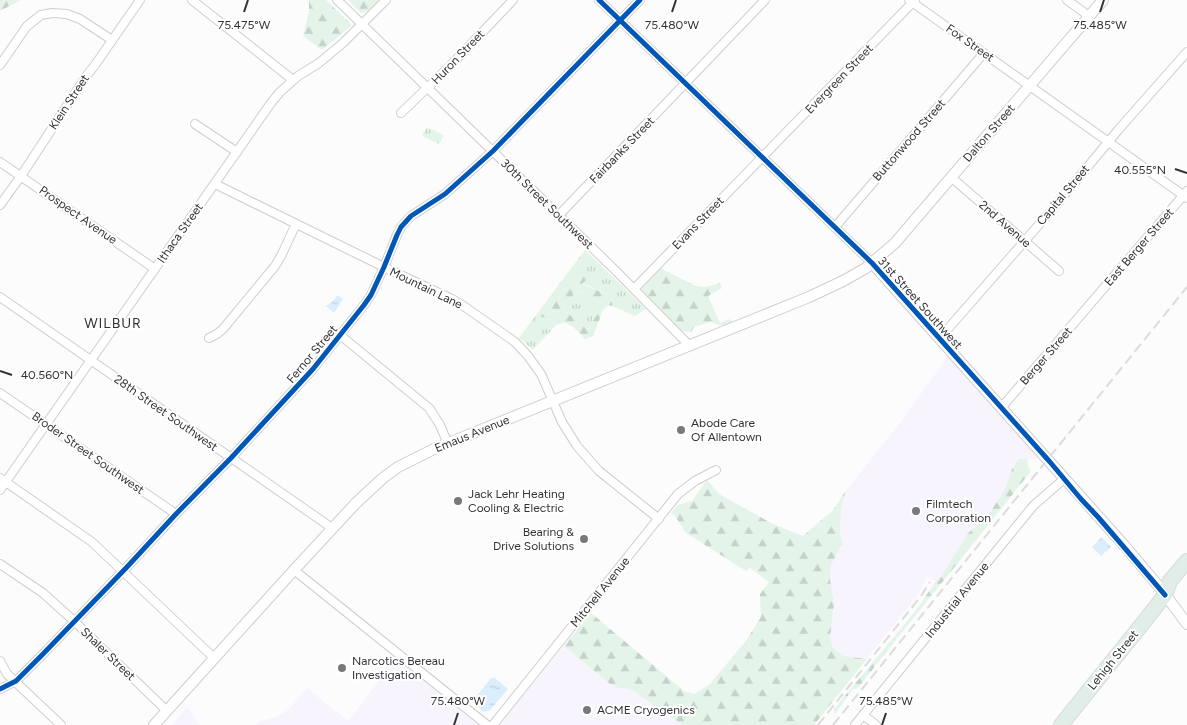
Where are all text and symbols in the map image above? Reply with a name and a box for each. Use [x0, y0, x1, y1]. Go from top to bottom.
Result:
text: 75.475°W [218, 18, 271, 32]
text: 75.480°W [645, 18, 700, 32]
text: 75.485°W [1073, 18, 1127, 32]
street label: Fox Street [943, 21, 997, 65]
street label: Huron Street [429, 27, 488, 87]
street label: Evergreen Street [802, 41, 876, 117]
street label: Klein Street [46, 72, 92, 132]
street label: Buttonwood Street [870, 96, 949, 184]
street label: Dalton Street [960, 101, 1018, 165]
street label: Fairbanks Street [587, 113, 658, 186]
street label: 30th Street Southwest [498, 156, 596, 252]
street label: Capital Street [1034, 162, 1093, 228]
text: 40.555°N [1114, 163, 1166, 177]
street label: Prospect Avenue [36, 183, 120, 247]
street label: Evans Street [669, 193, 727, 252]
street label: 2nd Avenue [976, 198, 1034, 251]
street label: Ithaca Street [154, 200, 206, 266]
street label: East Berger Street [1101, 205, 1177, 289]
street label: 31st Street Southwest [875, 254, 965, 352]
street label: Mountain Lane [387, 264, 465, 312]
district label: WILBUR [84, 315, 142, 332]
street label: Fernor Street [284, 322, 341, 386]
street label: Berger Street [1017, 324, 1075, 388]
text: 40.560°N [21, 368, 73, 382]
street label: 28th Street Southwest [112, 372, 221, 454]
street label: Broder Street Southwest [29, 409, 147, 497]
street label: Emaus Avenue [433, 412, 512, 455]
place label: Abode Care Of Allentown [691, 416, 762, 444]
marker: Abode Care Of Allentown [675, 424, 687, 436]
place label: Jack Lehr Heating Cooling & Electric [468, 487, 565, 515]
marker: Jack Lehr Heating Cooling & Electric [452, 495, 464, 507]
place label: Filmtech Corporation [926, 497, 991, 525]
marker: Filmtech Corporation [910, 505, 922, 517]
place label: Bearing & Drive Solutions [493, 525, 574, 553]
marker: Bearing & Drive Solutions [578, 533, 590, 545]
street label: Mitchell Avenue [567, 554, 633, 630]
street label: Industrial Avenue [922, 559, 992, 641]
street label: Shaler Street [78, 625, 138, 684]
street label: Lehigh Street [1085, 627, 1142, 693]
place label: Narcotics Bereau Investigation [352, 654, 445, 682]
marker: Narcotics Bereau Investigation [336, 662, 348, 674]
text: 75.480°W [431, 694, 486, 708]
text: 75.485°W [859, 694, 913, 708]
place label: ACME Cryogenics [597, 703, 695, 717]
marker: ACME Cryogenics [581, 704, 593, 716]

